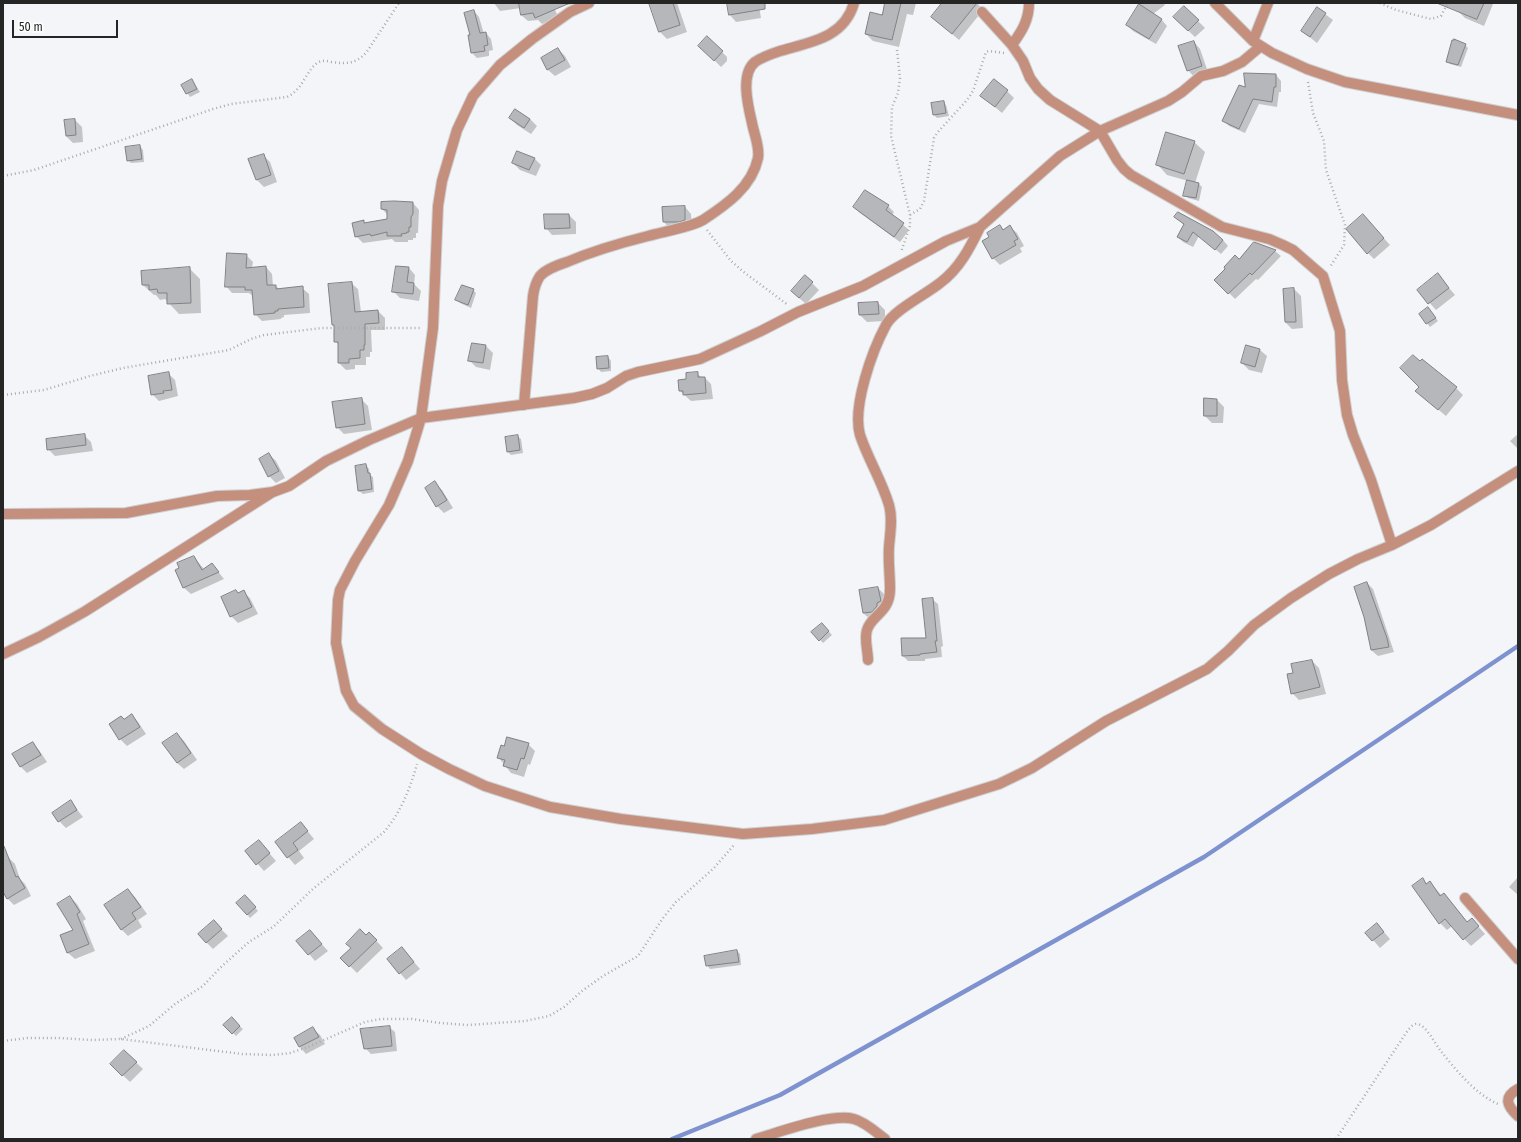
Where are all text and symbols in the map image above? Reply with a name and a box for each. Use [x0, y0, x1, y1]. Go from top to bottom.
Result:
scale bar [14, 12, 120, 38]
text: 50 m [19, 20, 43, 34]

